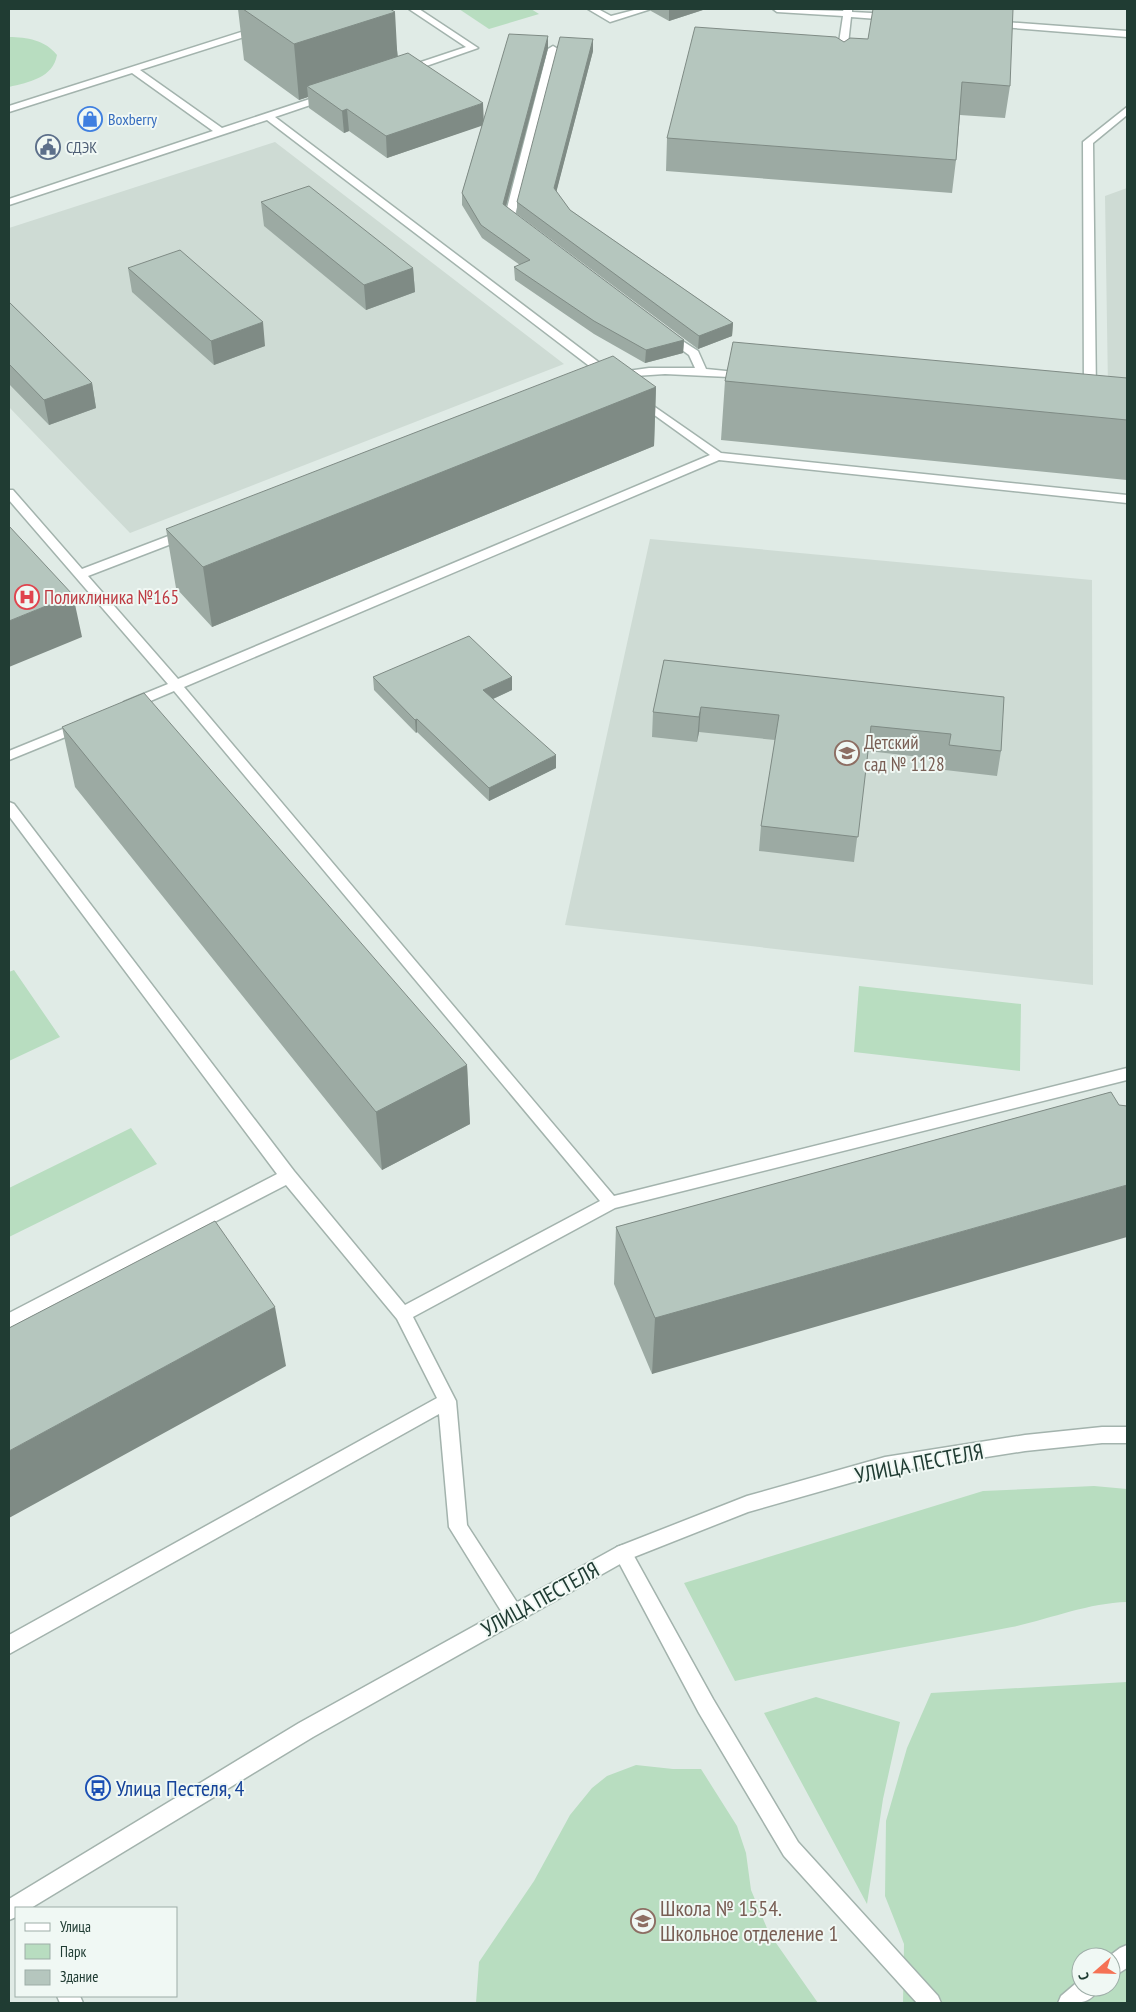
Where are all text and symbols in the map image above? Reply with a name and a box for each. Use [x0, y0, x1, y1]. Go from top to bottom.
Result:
shop icon: Boxberry [77, 106, 103, 132]
place label: Boxberry [108, 109, 157, 129]
public building icon: СДЭК [35, 134, 61, 160]
place label: СДЭК [66, 137, 97, 157]
hospital icon: Поликлиника №165 [14, 584, 40, 610]
place label: Поликлиника №165 [44, 585, 179, 609]
place label: Детский сад № 1128 [864, 730, 945, 776]
school or university icon: Детский сад № 1128 [834, 740, 860, 766]
street label: УЛИЦА ПЕСТЕЛЯ [852, 1437, 986, 1489]
street label: УЛИЦА ПЕСТЕЛЯ [476, 1555, 604, 1643]
place label: Улица Пестеля, 4 [116, 1774, 244, 1802]
bus stop icon: Улица Пестеля, 4 [85, 1775, 111, 1801]
place label: Школа № 1554. Школьное отделение 1 [660, 1894, 838, 1947]
legend [15, 1907, 178, 1997]
school or university icon: Школа № 1554. Школьное отделение 1 [630, 1908, 656, 1934]
text: Улица [60, 1917, 91, 1936]
text: Парк [60, 1942, 86, 1961]
north arrow [1071, 1947, 1121, 1997]
text: Здание [60, 1967, 98, 1986]
text: С [1074, 1970, 1093, 1983]

